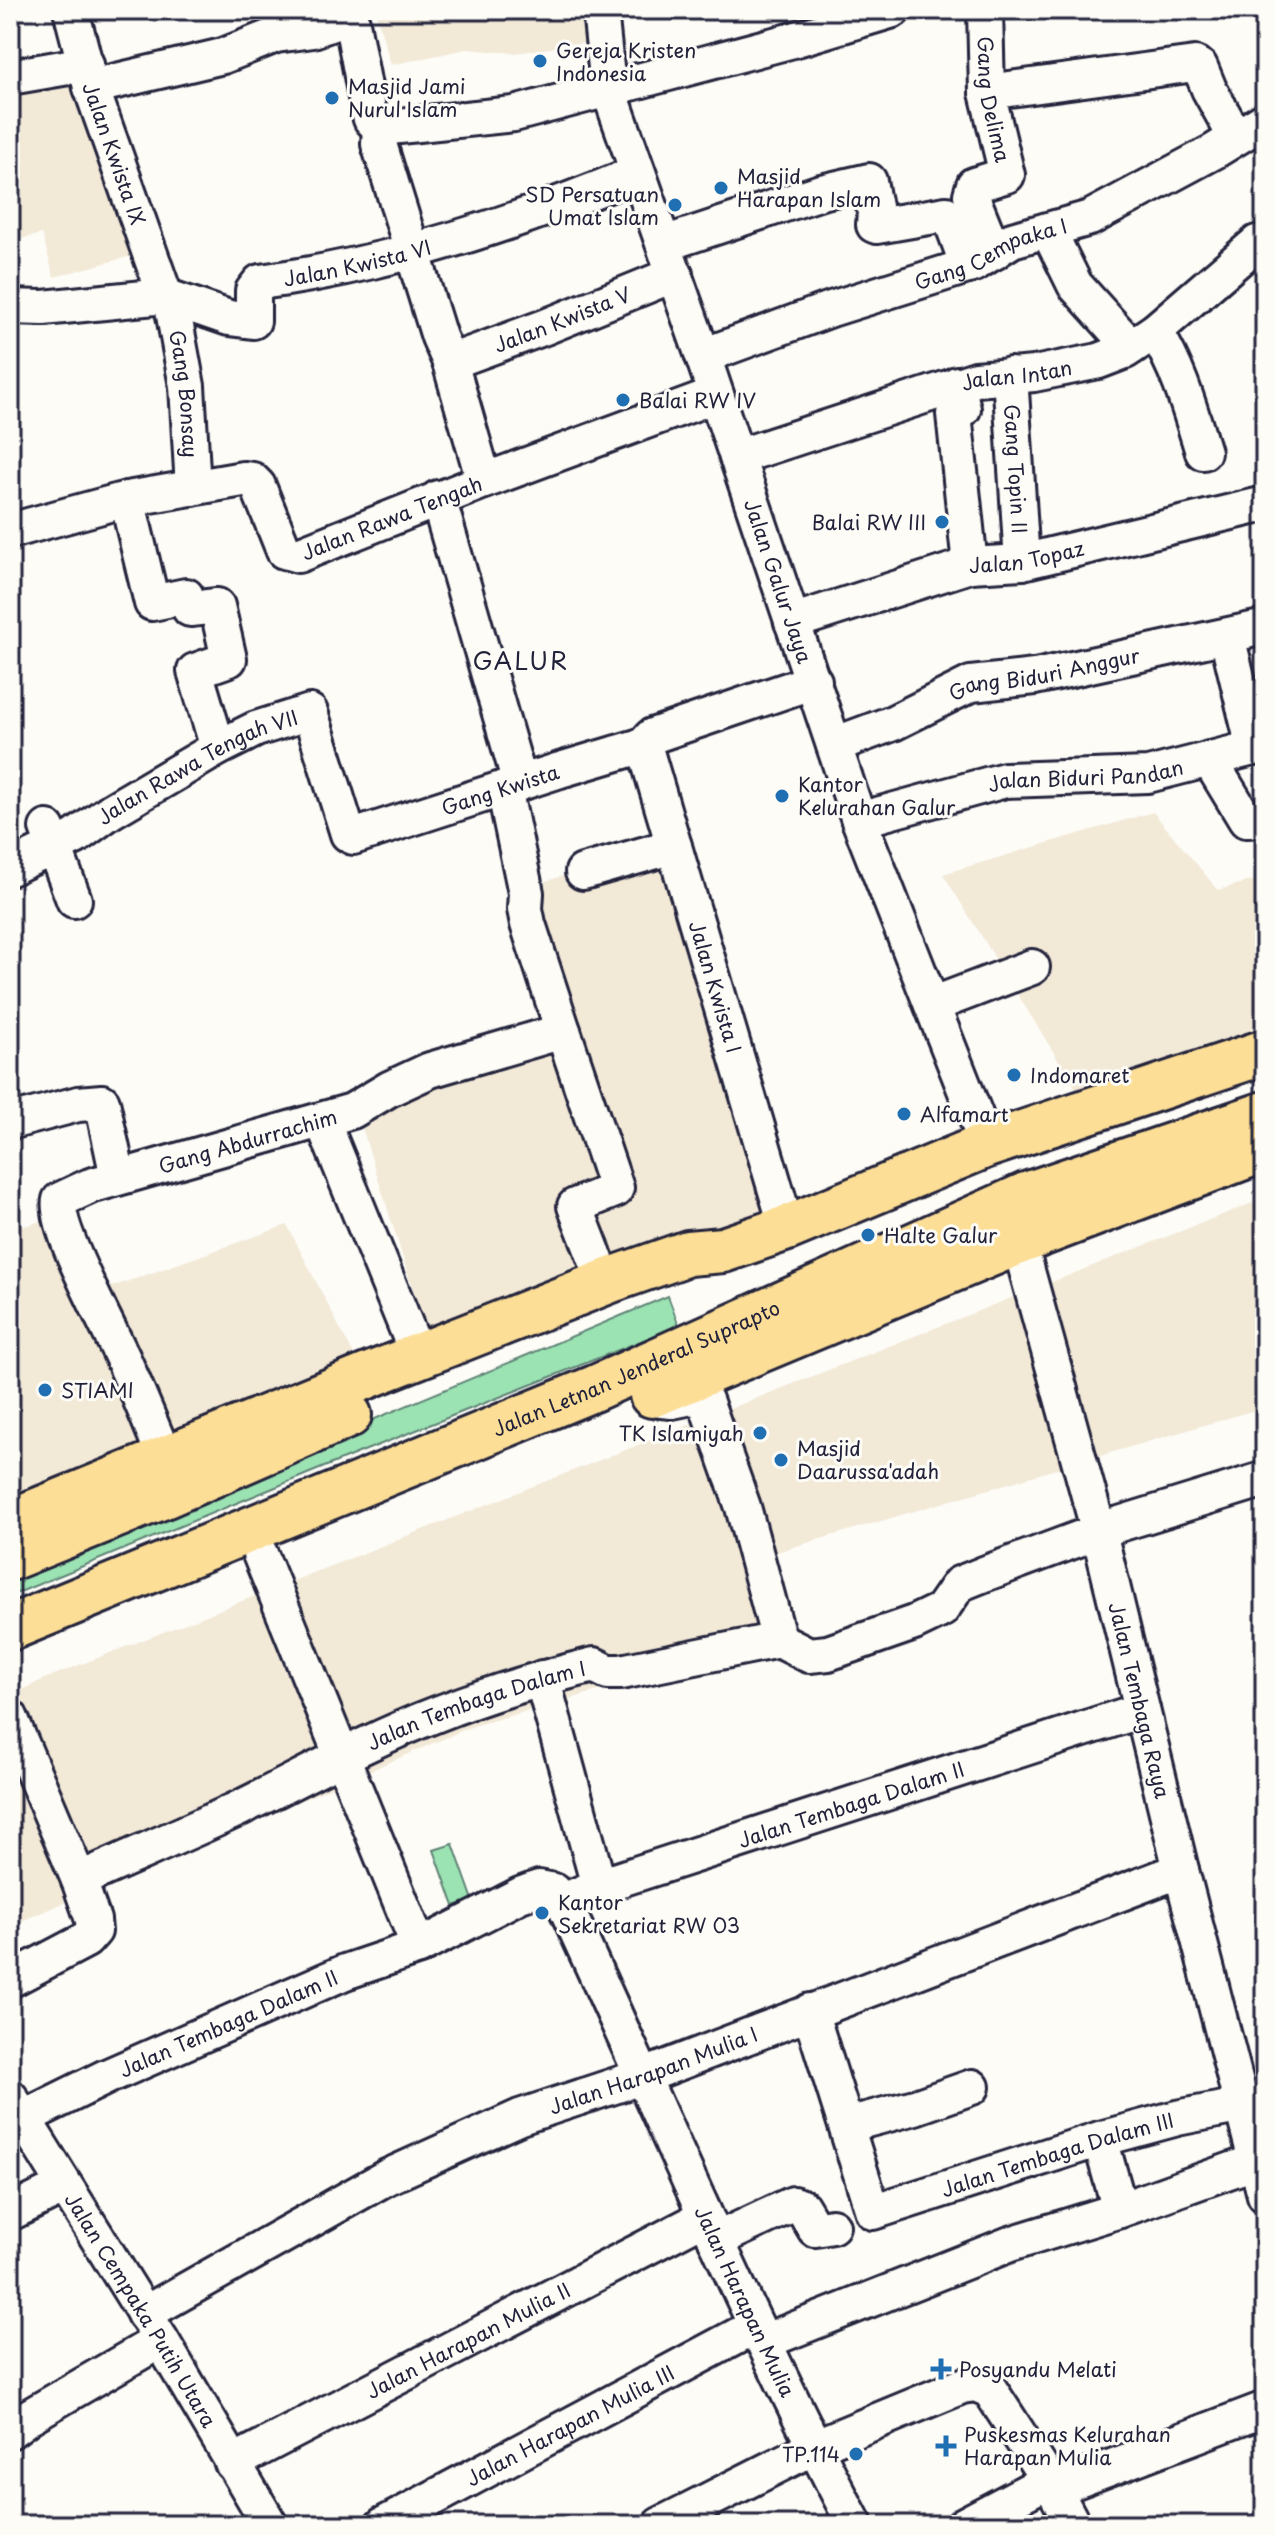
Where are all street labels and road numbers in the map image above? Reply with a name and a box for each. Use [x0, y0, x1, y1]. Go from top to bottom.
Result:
street label: Gang Delima [971, 36, 1018, 166]
street label: Jalan Kwista IX [75, 78, 154, 229]
street label: Gang Cempaka I [911, 210, 1070, 297]
street label: Jalan Kwista VI [281, 232, 434, 293]
street label: Jalan Kwista V [489, 279, 635, 360]
street label: Gang Bonsay [162, 328, 206, 459]
street label: Jalan Intan [957, 352, 1075, 398]
street label: Gang Topin II [997, 403, 1035, 534]
street label: Jalan Rawa Tengah [297, 468, 487, 567]
street label: Jalan Galur Jaya [737, 495, 820, 667]
street label: Jalan Topaz [968, 533, 1087, 580]
street label: Gang Biduri Anggur [943, 640, 1143, 708]
street label: Jalan Rawa Tengah VII [91, 702, 301, 832]
street label: Jalan Biduri Pandan [984, 752, 1186, 799]
street label: Gang Kwista [438, 756, 563, 822]
street label: Jalan Kwista I [682, 917, 749, 1056]
street label: Gang Abdurrachim [155, 1101, 340, 1181]
street label: Jalan Letnan Jenderal Suprapto [488, 1292, 785, 1444]
street label: Jalan Tembaga Raya [1102, 1599, 1178, 1802]
street label: Jalan Tembaga Dalam I [362, 1653, 589, 1757]
street label: Jalan Tembaga Dalam II [734, 1754, 968, 1855]
street label: Jalan Tembaga Dalam II [114, 1962, 343, 2084]
street label: Jalan Harapan Mulia I [545, 2019, 762, 2121]
street label: Jalan Tembaga Dalam III [937, 2105, 1177, 2204]
street label: Jalan Cempaka Putih Utara [58, 2187, 224, 2433]
street label: Jalan Harapan Mulia [688, 2201, 803, 2403]
street label: Jalan Harapan Mulia II [361, 2275, 575, 2406]
street label: Jalan Harapan Mulia III [460, 2357, 680, 2493]

